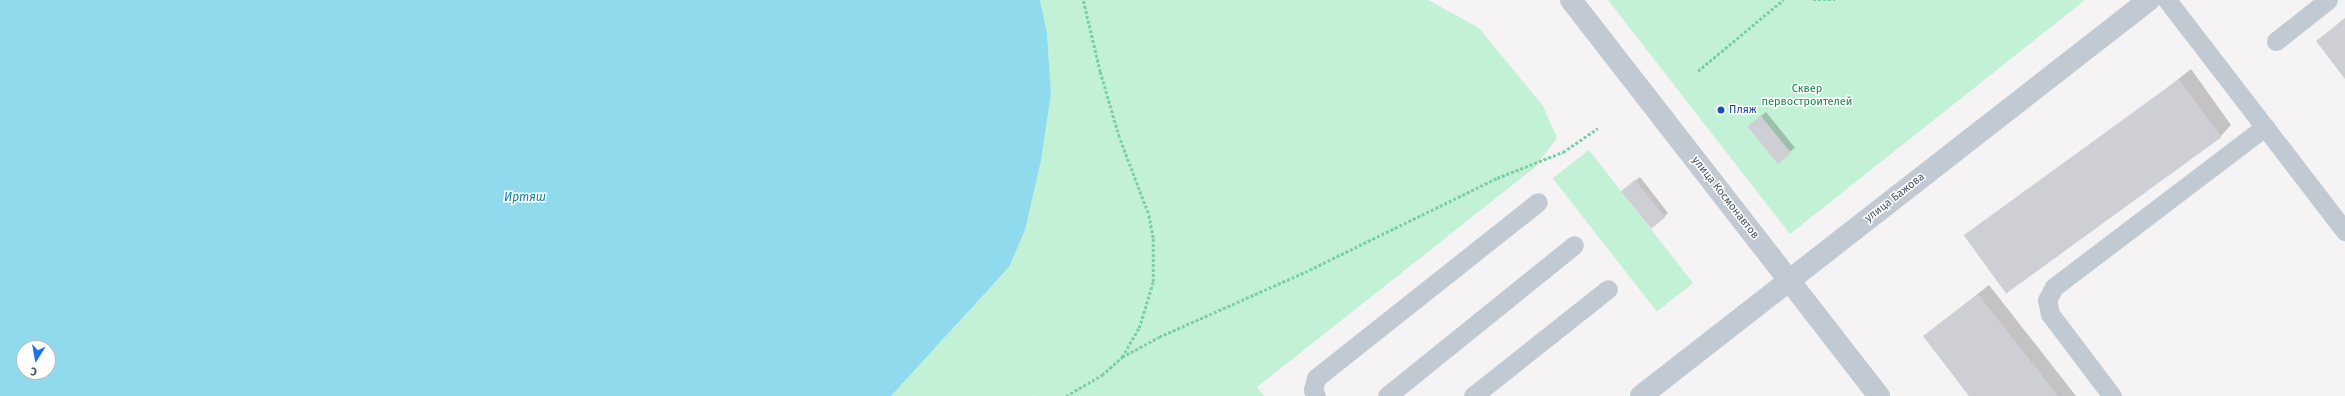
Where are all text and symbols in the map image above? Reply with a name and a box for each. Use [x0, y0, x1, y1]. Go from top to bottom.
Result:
park label: Сквер первостроителей [1762, 83, 1852, 109]
place label: Пляж [1729, 103, 1757, 117]
marker: Пляж [1716, 105, 1726, 115]
street label: улица Космонавтов [1689, 154, 1761, 242]
street label: улица Бажова [1862, 171, 1928, 225]
water label: Иртяш [504, 191, 546, 205]
north arrow [16, 340, 56, 380]
text: С [29, 364, 38, 378]

